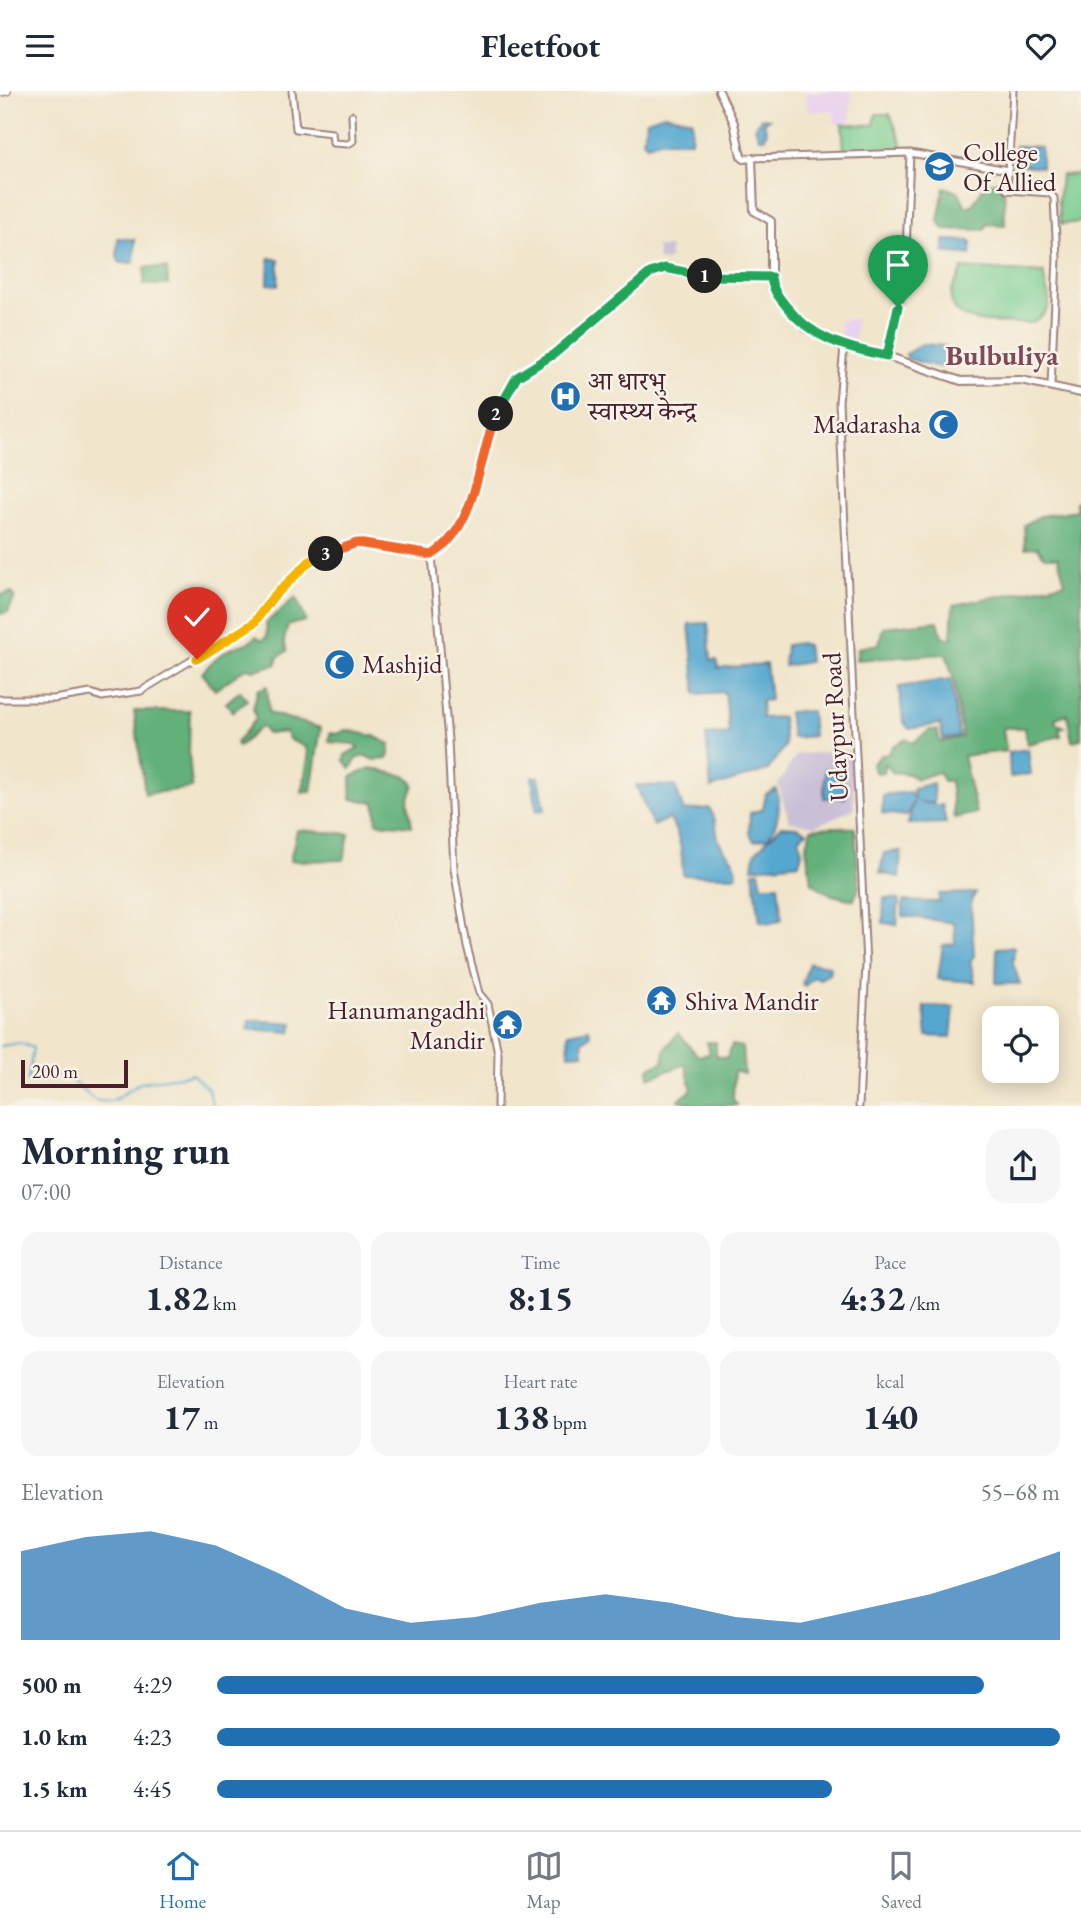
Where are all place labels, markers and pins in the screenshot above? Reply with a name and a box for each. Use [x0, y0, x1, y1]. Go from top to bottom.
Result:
place label: College Of Allied [963, 135, 1057, 199]
school or university icon: College Of Allied [923, 150, 957, 184]
pin [868, 235, 928, 307]
pin: 1 [688, 259, 722, 293]
place label: आ धारभु स्वास्थ्य केन्द्र [586, 364, 698, 428]
hospital icon: आ धारभु स्वास्थ्य केन्द्र [548, 379, 582, 413]
pin: 2 [478, 397, 514, 431]
place label: Madarasha [813, 407, 922, 441]
mosque icon: Madarasha [927, 407, 961, 441]
pin: 3 [308, 537, 344, 571]
pin [167, 587, 227, 659]
mosque icon: Mashjid [322, 647, 356, 681]
place label: Mashjid [362, 647, 443, 681]
temple icon: Shiva Mandir [645, 984, 679, 1018]
place label: Shiva Mandir [685, 984, 819, 1018]
place label: Hanumangadhi Mandir [327, 993, 485, 1057]
temple icon: Hanumangadhi Mandir [491, 1008, 525, 1042]

